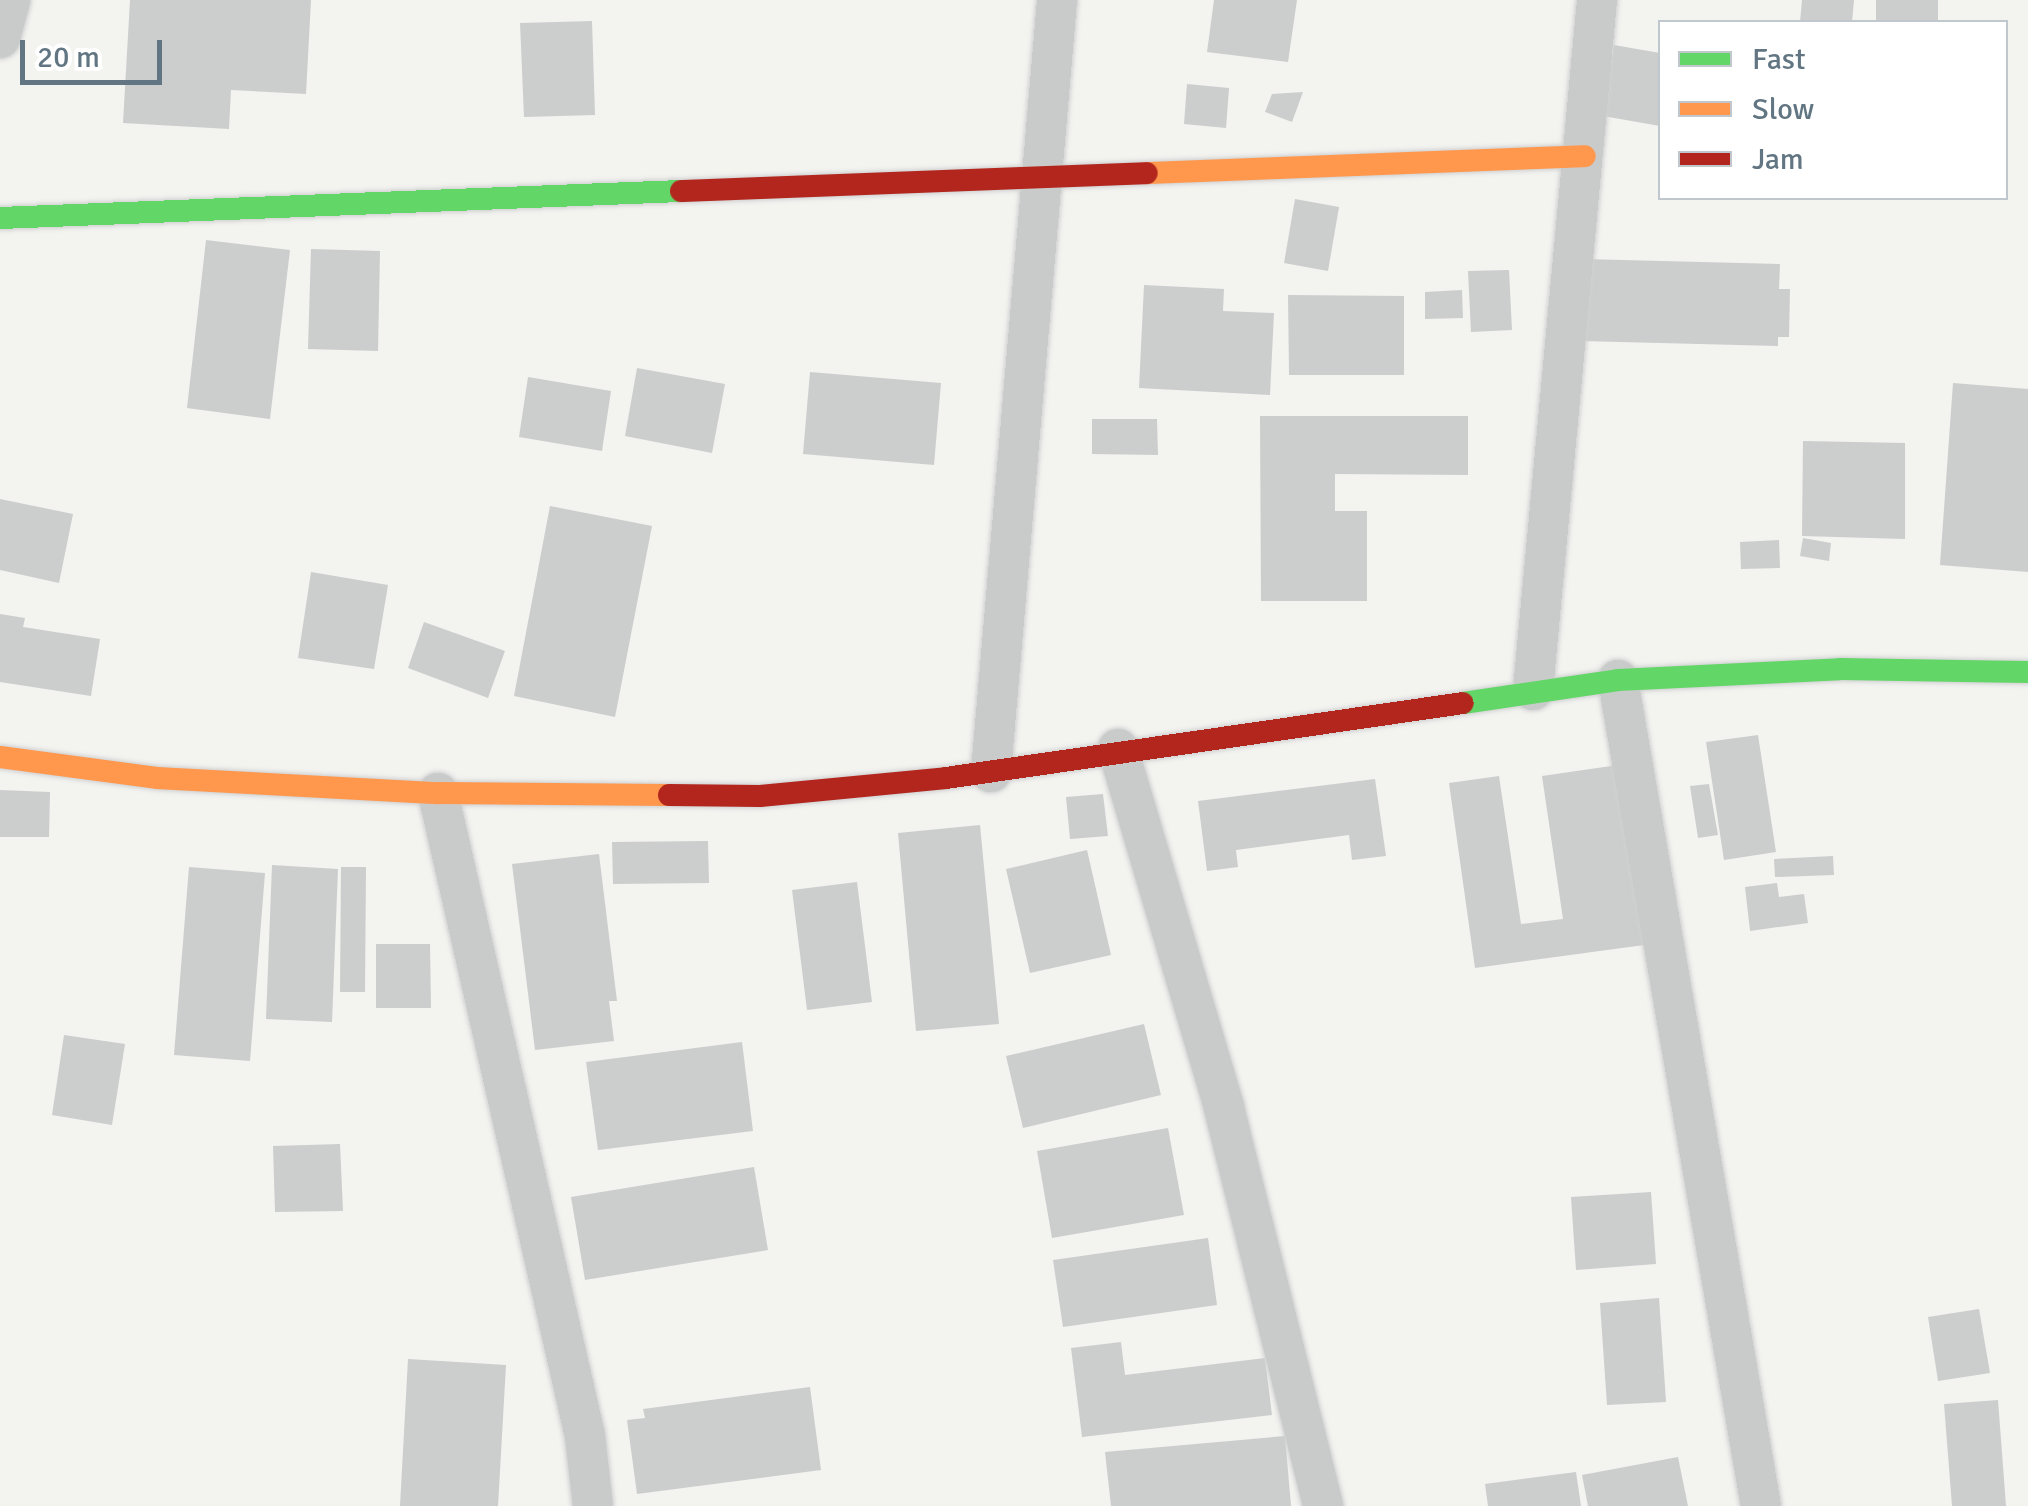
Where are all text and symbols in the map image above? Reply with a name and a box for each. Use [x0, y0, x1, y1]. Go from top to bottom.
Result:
scale bar [25, 20, 168, 82]
legend [1658, 20, 2008, 200]
text: 20 m [37, 39, 100, 76]
text: Fast [1752, 41, 1805, 78]
text: Slow [1752, 91, 1814, 128]
text: Jam [1752, 141, 1804, 178]

